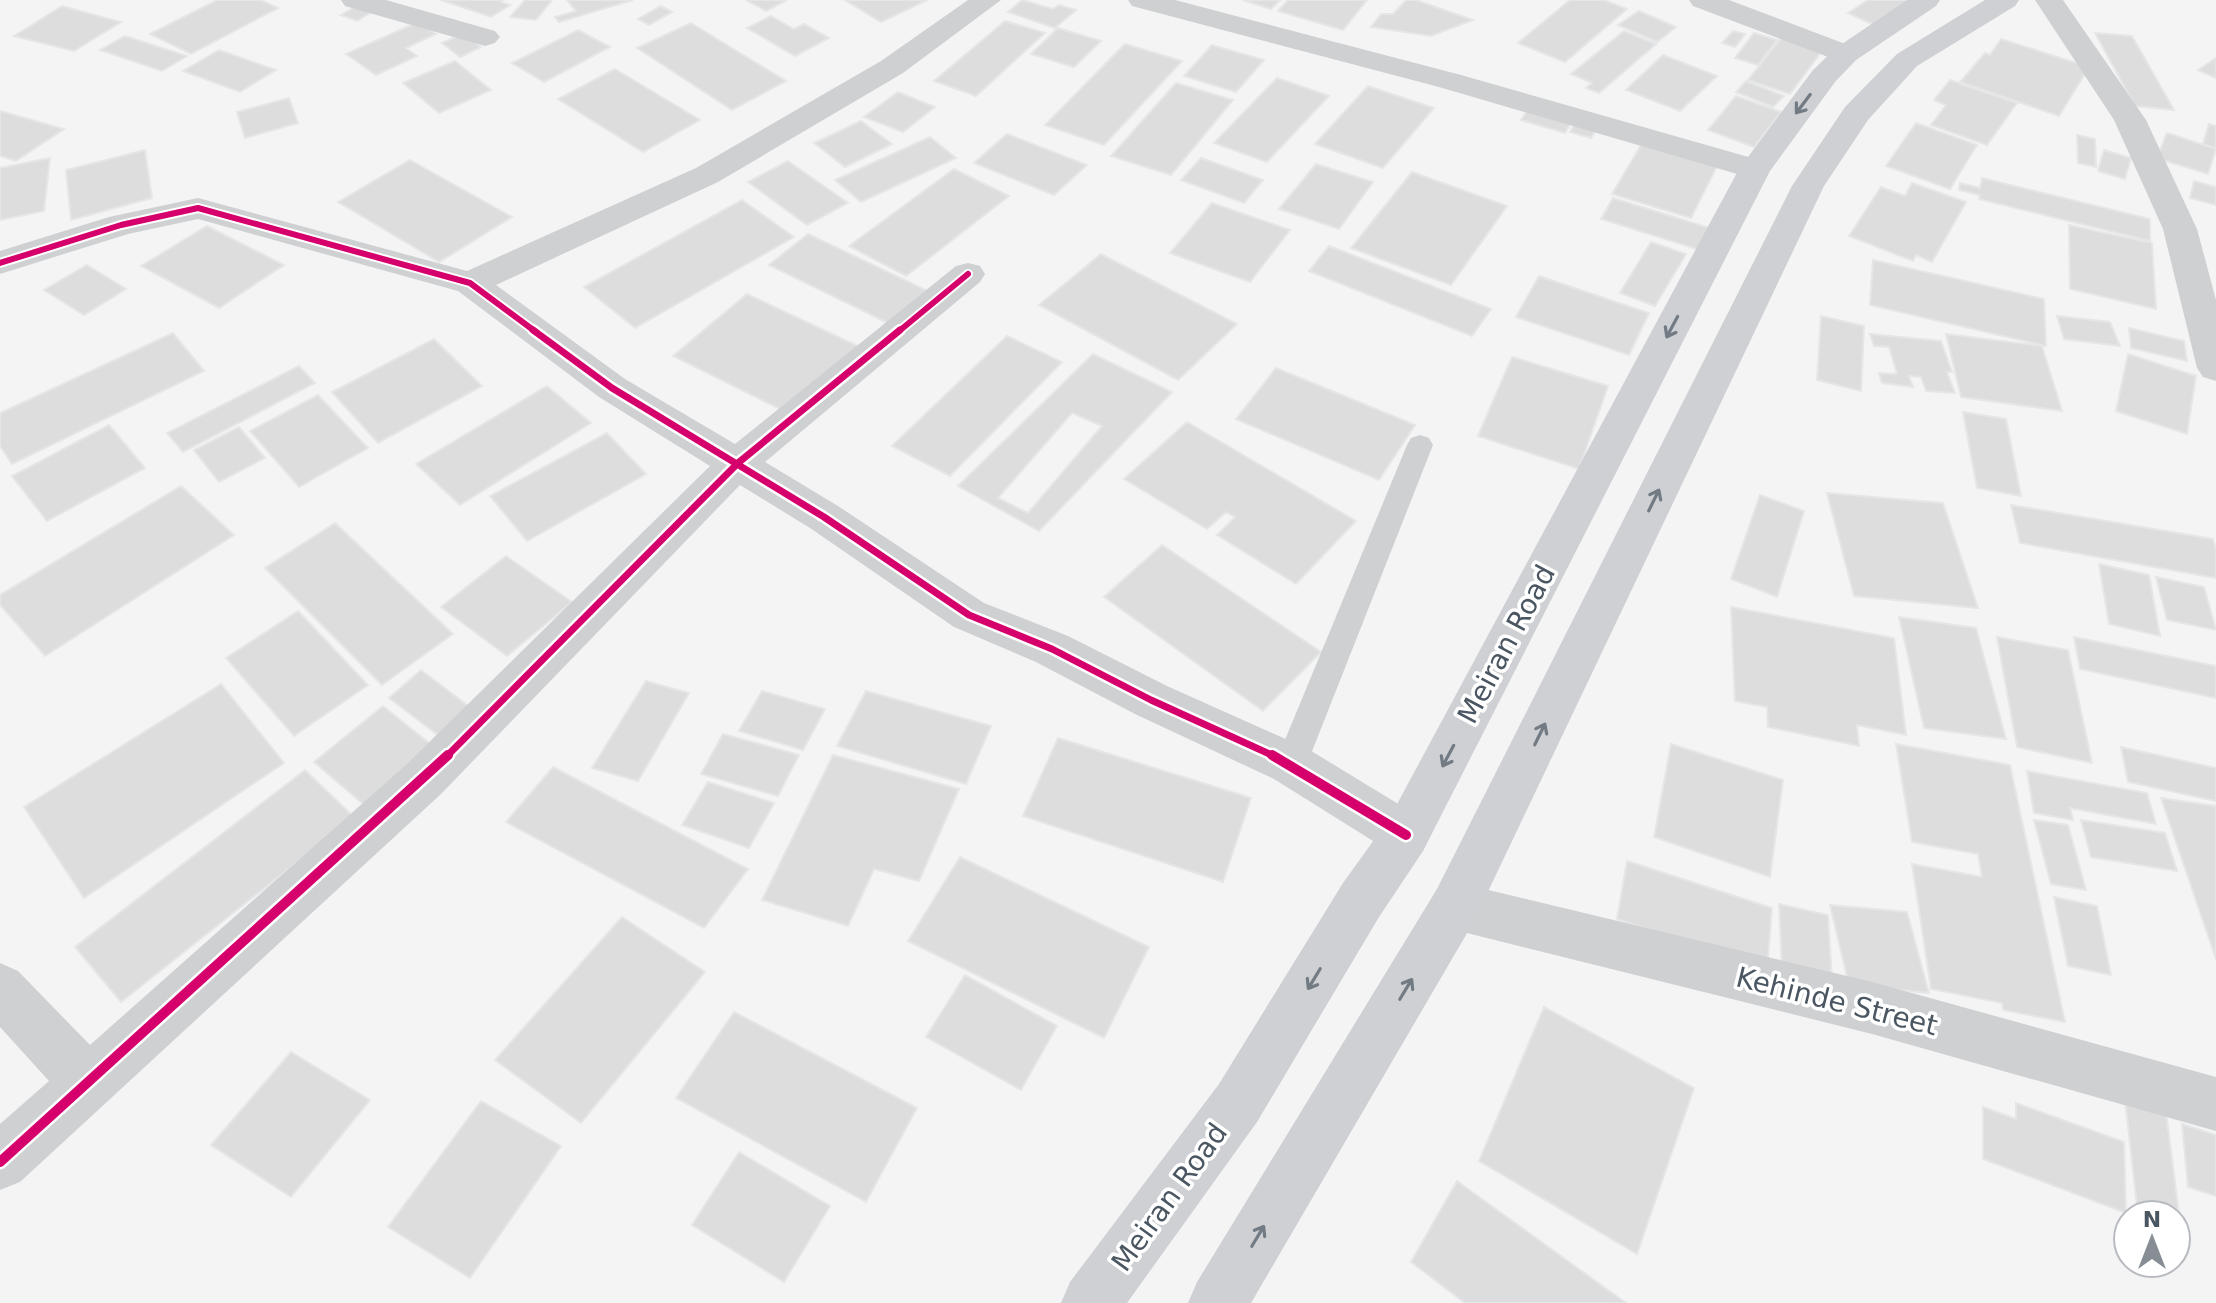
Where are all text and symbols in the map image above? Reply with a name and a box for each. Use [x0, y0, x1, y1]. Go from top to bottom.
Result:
one-way arrow [1795, 93, 1812, 114]
one-way arrow [1663, 315, 1679, 339]
one-way arrow [1647, 489, 1662, 513]
street label: Meiran Road [1451, 559, 1562, 729]
one-way arrow [1532, 722, 1548, 746]
one-way arrow [1439, 744, 1455, 768]
street label: Kehinde Street [1733, 961, 1941, 1042]
one-way arrow [1305, 967, 1321, 990]
one-way arrow [1398, 978, 1414, 1001]
street label: Meiran Road [1105, 1117, 1234, 1278]
north arrow [2112, 1199, 2192, 1279]
text: N [2143, 1207, 2161, 1232]
one-way arrow [1251, 1225, 1267, 1248]

